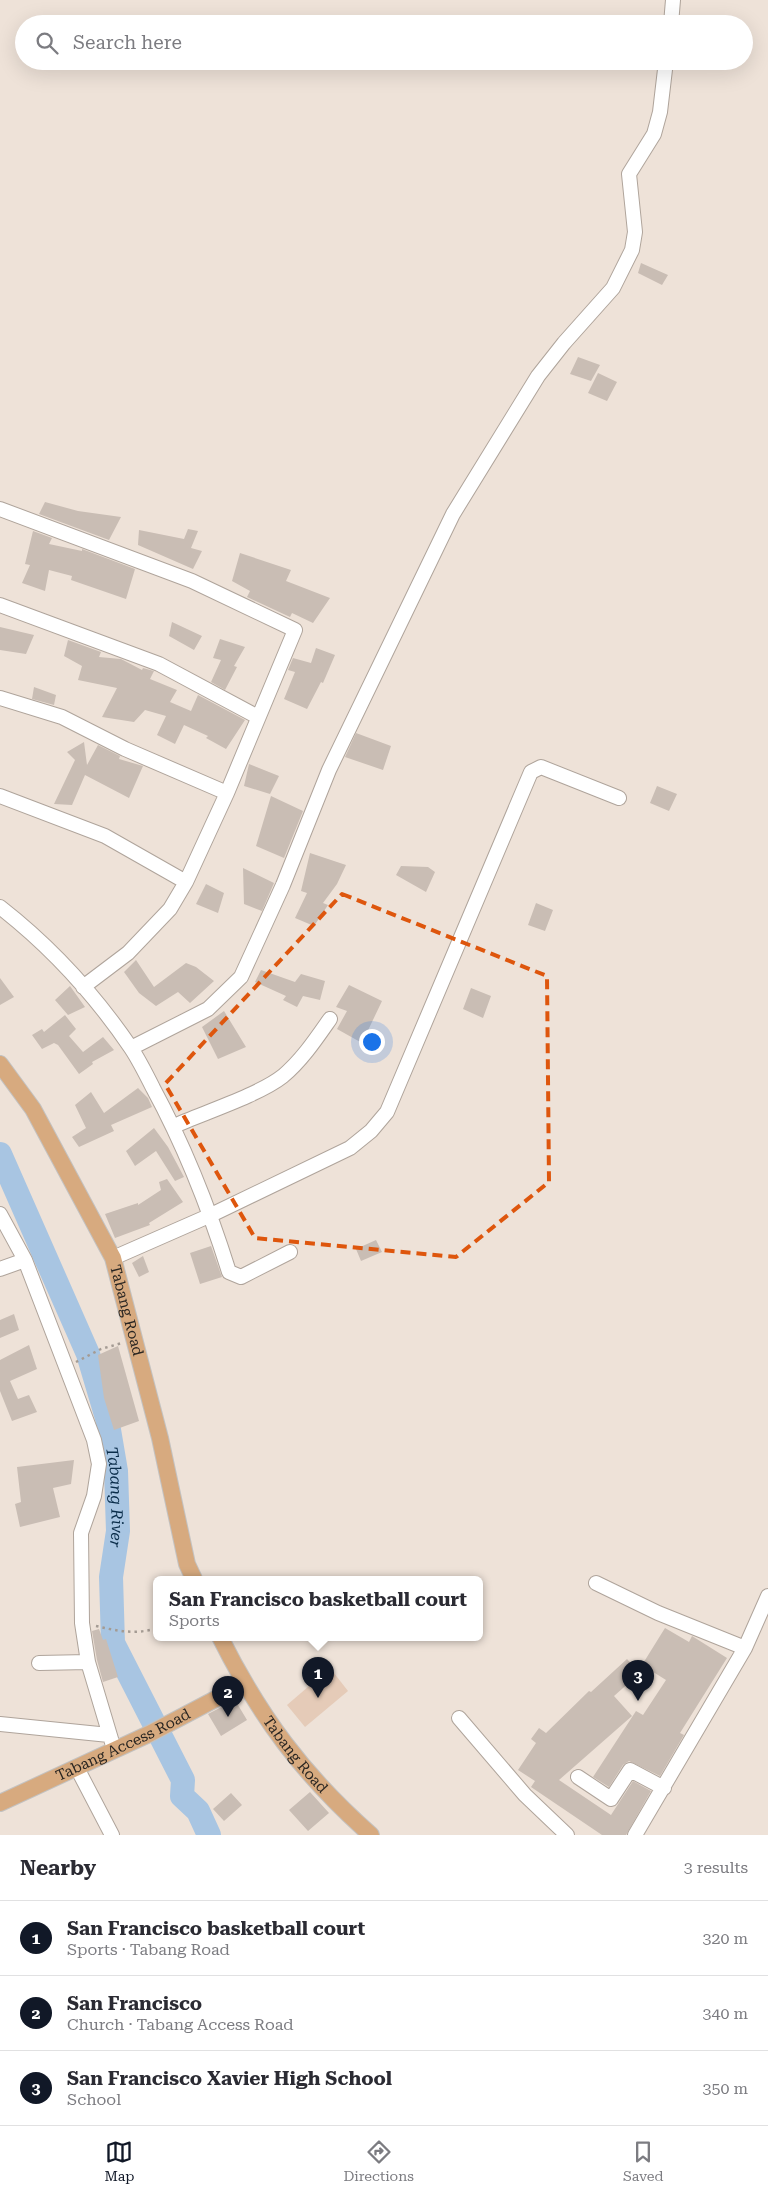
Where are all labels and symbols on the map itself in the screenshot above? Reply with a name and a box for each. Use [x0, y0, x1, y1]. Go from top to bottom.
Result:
your location [359, 1029, 385, 1055]
street label: Tabang Road [106, 1263, 147, 1358]
water label: Tabang River [102, 1445, 127, 1549]
pin: 1 [302, 1657, 334, 1698]
pin: 3 [622, 1660, 654, 1701]
pin: 2 [212, 1676, 244, 1717]
street label: Tabang Access Road [53, 1705, 194, 1785]
street label: Tabang Road [259, 1713, 332, 1797]

